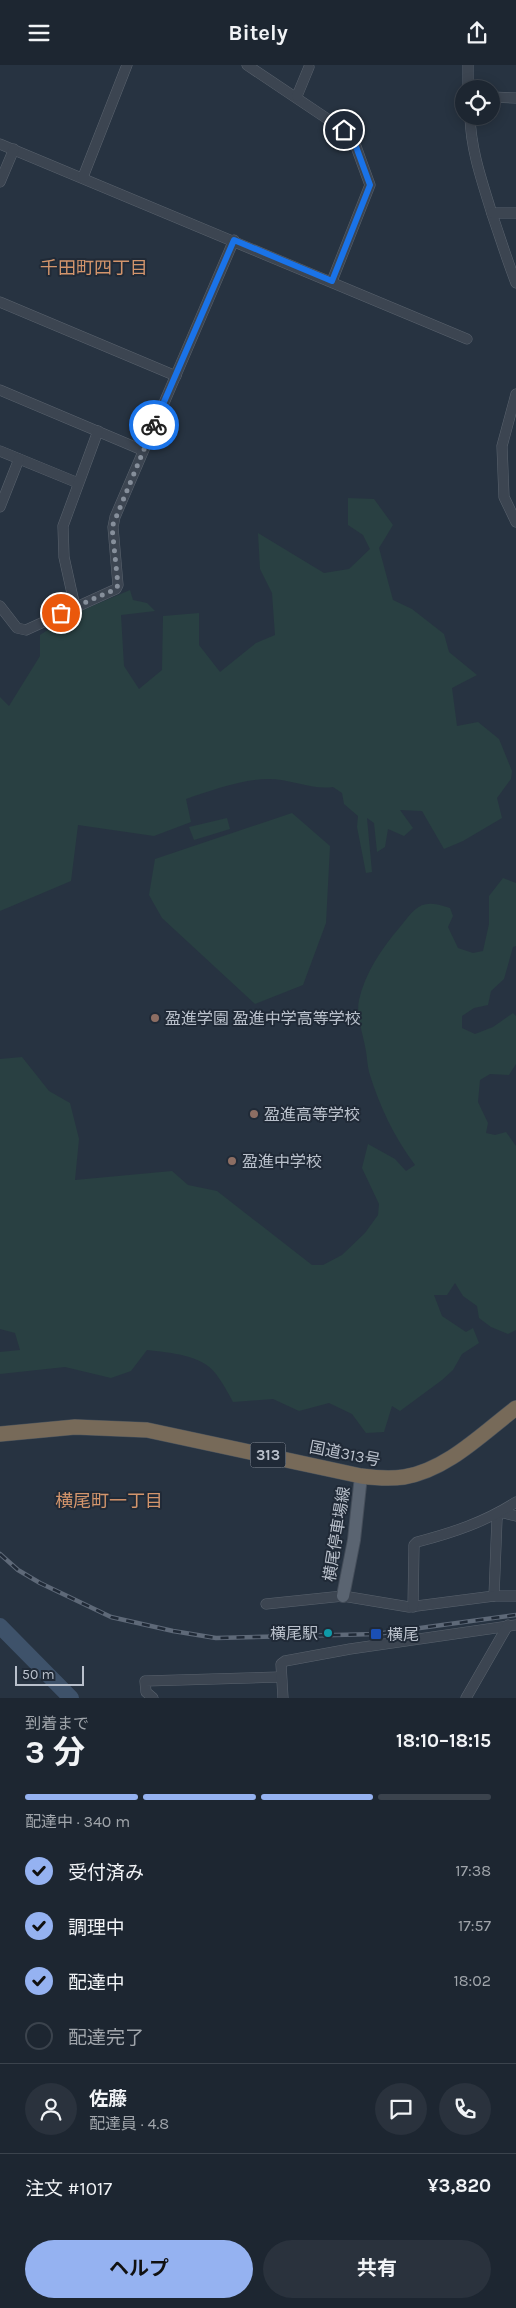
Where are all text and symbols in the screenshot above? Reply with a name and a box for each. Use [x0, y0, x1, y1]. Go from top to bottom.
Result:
icon: menu [25, 19, 53, 47]
icon: share [463, 19, 491, 47]
text: Bitely [228, 20, 288, 46]
map controls [455, 80, 500, 125]
button: locate [455, 80, 500, 125]
pin [323, 109, 365, 151]
icon: home [330, 116, 358, 144]
district label: 千田町四丁目 [40, 257, 148, 279]
courier [129, 400, 179, 450]
icon: bike [140, 411, 168, 439]
pin [40, 592, 82, 634]
icon: bag [47, 599, 75, 627]
place label: 盈進学園 盈進中学高等学校 [165, 1009, 361, 1028]
marker: 盈進学園 盈進中学高等学校 [149, 1012, 161, 1024]
place label: 盈進高等学校 [264, 1105, 360, 1124]
marker: 盈進高等学校 [248, 1108, 260, 1120]
place label: 盈進中学校 [242, 1152, 322, 1171]
marker: 盈進中学校 [226, 1155, 238, 1167]
street label: 国道313号 [308, 1437, 382, 1470]
road number: 313 [250, 1443, 286, 1467]
street label: 横尾停車場線 [320, 1485, 353, 1583]
district label: 横尾町一丁目 [55, 1490, 163, 1512]
place label: 横尾駅 [270, 1624, 318, 1643]
place label: 横尾 [387, 1625, 419, 1644]
marker: 横尾駅 [322, 1627, 334, 1639]
marker: 横尾 [369, 1627, 383, 1641]
scale bar [15, 1663, 84, 1686]
text: 50 m [22, 1666, 55, 1683]
text: 到着まで [25, 1714, 89, 1733]
text: 18:10–18:15 [396, 1730, 491, 1752]
text: 3 分 [25, 1734, 85, 1771]
text: 配達中 · 340 m [25, 1812, 130, 1831]
icon: check [25, 1857, 53, 1885]
text: 17:38 [455, 1861, 491, 1880]
text: 受付済み [68, 1862, 144, 1884]
icon: check [25, 1912, 53, 1940]
text: 17:57 [458, 1916, 491, 1935]
text: 調理中 [68, 1917, 125, 1939]
icon: check [25, 1967, 53, 1995]
text: 18:02 [453, 1971, 491, 1990]
text: 配達中 [68, 1972, 125, 1994]
text: 配達完了 [68, 2027, 144, 2049]
button: person [25, 2083, 77, 2135]
button: chat [375, 2083, 427, 2135]
button: phone [439, 2083, 491, 2135]
text: 佐藤 [89, 2088, 127, 2110]
text: 配達員 · 4.8 [89, 2114, 169, 2133]
text: ¥3,820 [427, 2175, 491, 2197]
text: 注文 #1017 [25, 2178, 112, 2200]
button: ヘルプ [25, 2240, 253, 2298]
button: 共有 [263, 2240, 491, 2298]

